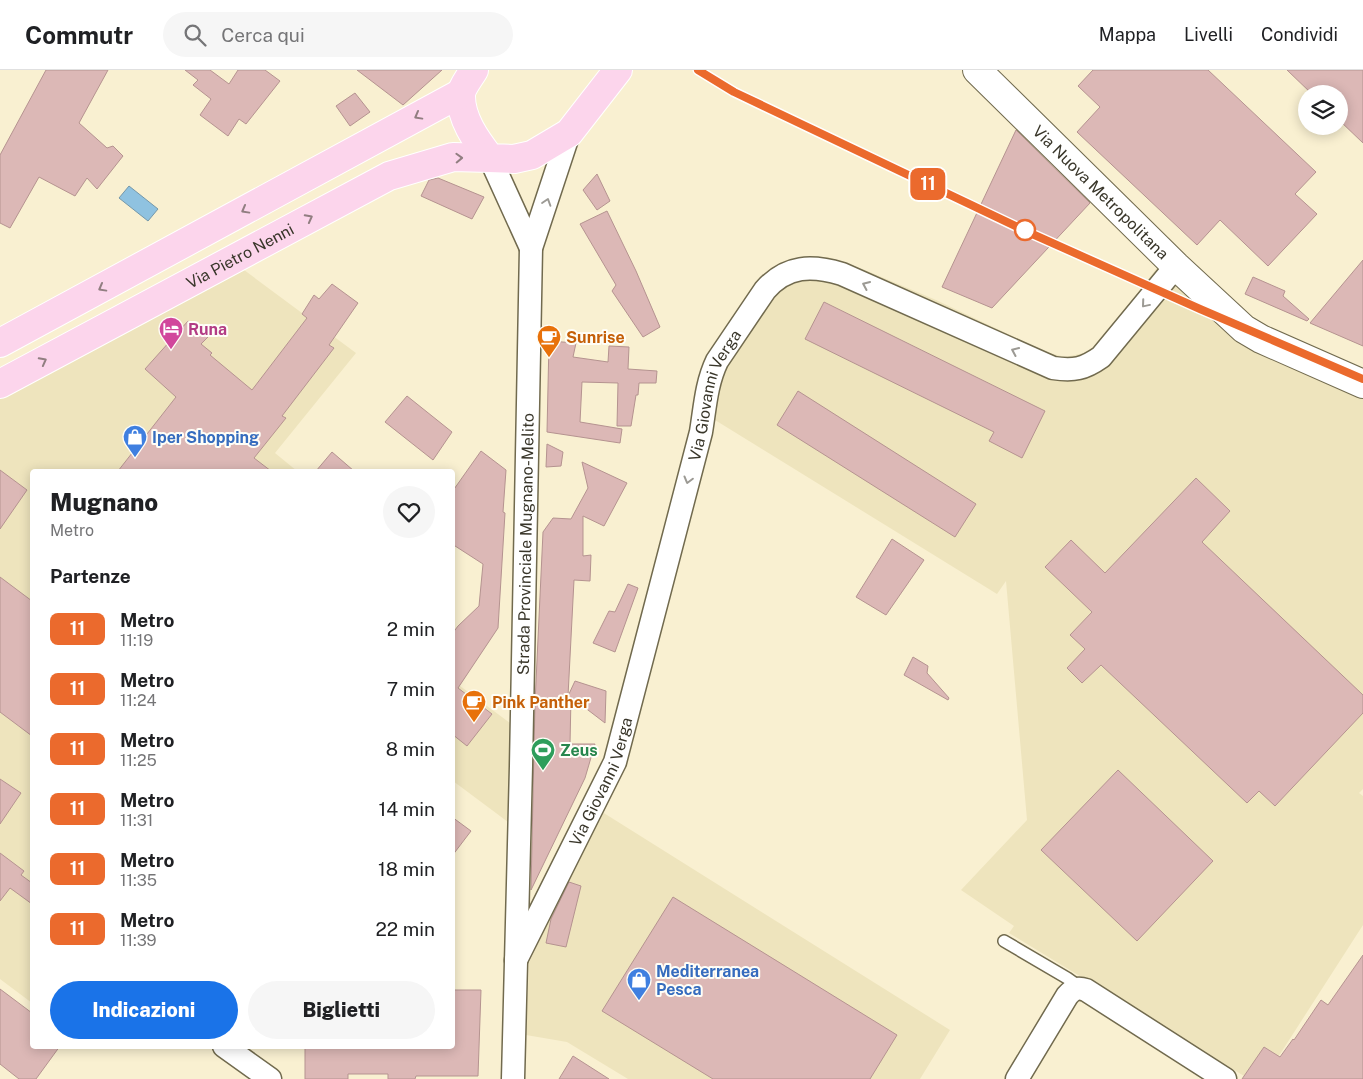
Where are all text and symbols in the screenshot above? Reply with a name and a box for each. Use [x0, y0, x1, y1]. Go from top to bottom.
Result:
search box [163, 12, 513, 57]
text: Commutr [25, 21, 133, 49]
icon: search [181, 21, 209, 49]
text: Cerca qui [221, 24, 305, 46]
text: Mappa [1099, 24, 1156, 45]
text: Livelli [1184, 24, 1233, 45]
text: Condividi [1261, 24, 1338, 45]
map controls [1298, 85, 1348, 135]
button: layers [1298, 85, 1348, 135]
one-way arrow [415, 110, 424, 120]
street label: Via Nuova Metropolitana [1029, 121, 1173, 263]
one-way arrow [455, 153, 463, 163]
line badge: 11 [906, 168, 950, 200]
text: 11 [920, 173, 936, 194]
one-way arrow [541, 198, 551, 207]
one-way arrow [241, 204, 250, 214]
one-way arrow [304, 214, 313, 224]
street label: Via Pietro Nenni [183, 219, 297, 292]
unlabelled marker [1014, 219, 1036, 241]
one-way arrow [862, 280, 871, 291]
one-way arrow [98, 282, 107, 292]
one-way arrow [1141, 298, 1150, 307]
hotel icon: Runa [158, 316, 184, 350]
place label: Runa [188, 320, 227, 339]
cafe icon: Sunrise [536, 324, 562, 358]
street label: Via Giovanni Verga [684, 326, 745, 463]
place label: Sunrise [566, 328, 625, 347]
one-way arrow [1011, 347, 1020, 357]
one-way arrow [38, 358, 47, 368]
street label: Strada Provinciale Mugnano-Melito [513, 413, 537, 675]
shop icon: Iper Shopping [122, 424, 148, 458]
place label: Iper Shopping [152, 428, 259, 447]
one-way arrow [684, 476, 694, 484]
button: heart [383, 486, 435, 538]
text: Mugnano [50, 488, 158, 516]
text: Metro [50, 521, 94, 540]
text: Partenze [50, 565, 131, 587]
text: Metro [120, 609, 174, 631]
text: 11 [70, 618, 85, 639]
text: 2 min [387, 618, 435, 640]
text: 11:19 [120, 631, 153, 650]
text: Metro [120, 669, 174, 691]
text: 11 [70, 678, 85, 699]
text: 7 min [387, 678, 435, 700]
cafe icon: Pink Panther [461, 689, 487, 723]
text: 11:24 [120, 691, 157, 710]
place label: Pink Panther [492, 693, 590, 712]
street label: Via Giovanni Verga [565, 715, 636, 849]
text: Metro [120, 729, 174, 751]
sports icon: Zeus [530, 737, 556, 771]
text: 11 [70, 738, 85, 759]
text: 8 min [386, 738, 435, 760]
place label: Zeus [560, 741, 598, 760]
text: 11:25 [120, 751, 157, 770]
text: Metro [120, 789, 174, 811]
text: 11 [70, 798, 85, 819]
text: 14 min [378, 798, 435, 820]
text: 11:31 [120, 811, 153, 830]
text: Metro [120, 849, 174, 871]
text: 11 [70, 858, 85, 879]
text: 18 min [378, 858, 435, 880]
text: 11:35 [120, 871, 157, 890]
text: Metro [120, 909, 174, 931]
text: 11 [70, 918, 85, 939]
text: 22 min [376, 918, 435, 940]
text: 11:39 [120, 931, 157, 950]
place label: Mediterranea Pesca [656, 962, 759, 999]
shop icon: Mediterranea Pesca [626, 967, 652, 1001]
button: Indicazioni [50, 981, 238, 1039]
button: Biglietti [248, 981, 435, 1039]

